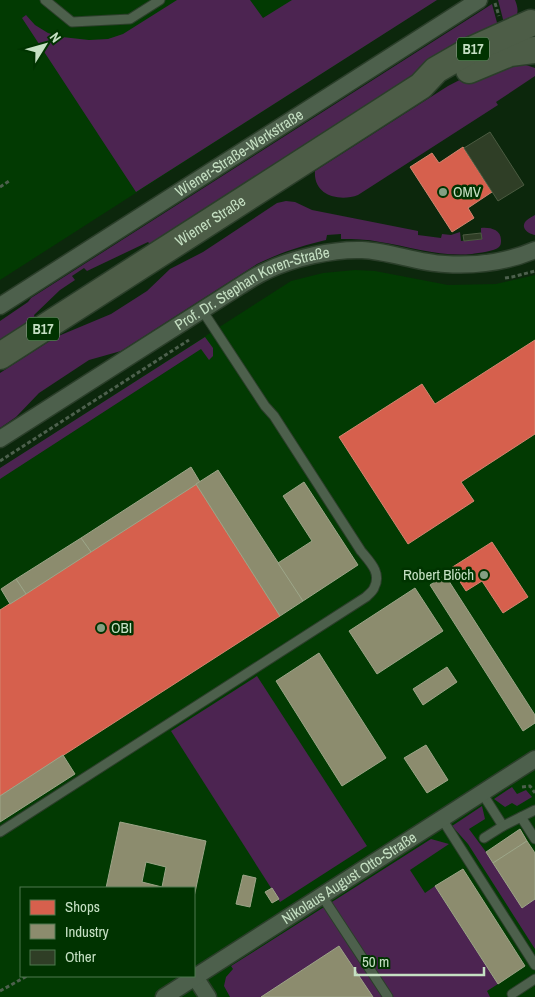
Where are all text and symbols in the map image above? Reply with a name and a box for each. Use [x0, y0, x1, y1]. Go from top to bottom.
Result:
north arrow [20, 20, 70, 70]
text: N [46, 28, 65, 46]
road number: B17 [457, 38, 489, 61]
street label: Wiener-Straße-Werkstraße [171, 104, 307, 201]
place label: OMV [453, 181, 482, 202]
marker: OMV [437, 186, 449, 198]
street label: Wiener Straße [171, 190, 250, 251]
street label: Prof. Dr. Stephan Koren-Straße [170, 241, 331, 335]
road number: B17 [27, 318, 59, 340]
place label: Robert Blöch [403, 564, 474, 585]
marker: Robert Blöch [478, 569, 490, 581]
place label: OBI [111, 617, 132, 638]
marker: OBI [95, 622, 107, 634]
street label: Nikolaus August Otto-Straße [277, 827, 421, 929]
legend [20, 887, 195, 977]
text: Shops [65, 896, 100, 917]
text: Industry [65, 921, 110, 942]
scale bar [355, 944, 484, 976]
text: Other [65, 946, 96, 967]
text: 50 m [362, 951, 389, 972]

